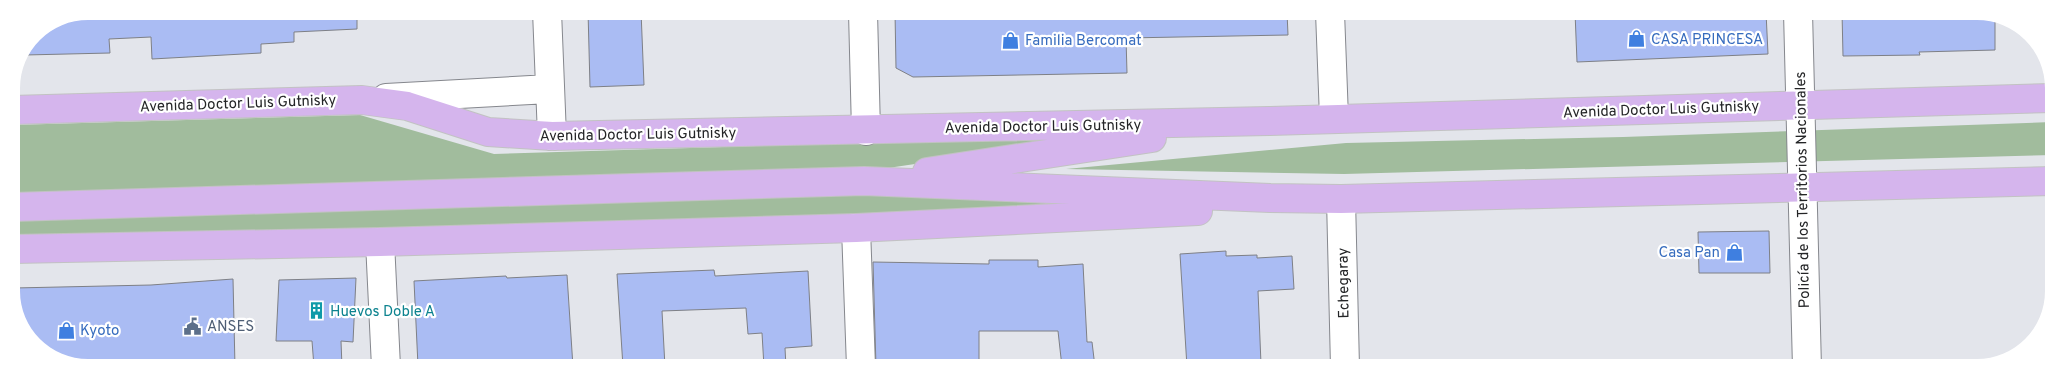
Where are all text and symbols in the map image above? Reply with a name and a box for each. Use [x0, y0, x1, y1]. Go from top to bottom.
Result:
shop icon: CASA PRINCESA [1627, 29, 1647, 49]
shop icon: Familia Bercomat [1001, 30, 1021, 50]
place label: CASA PRINCESA [1651, 31, 1763, 50]
place label: Familia Bercomat [1025, 32, 1142, 51]
street label: Policía de los Territorios Nacionales [1792, 71, 1815, 309]
street label: Avenida Doctor Luis Gutnisky [139, 92, 337, 117]
street label: Avenida Doctor Luis Gutnisky [1562, 98, 1760, 123]
street label: Avenida Doctor Luis Gutnisky [945, 116, 1142, 139]
street label: Avenida Doctor Luis Gutnisky [540, 124, 737, 147]
shop icon: Casa Pan [1724, 242, 1744, 262]
place label: Casa Pan [1658, 244, 1720, 263]
street label: Echegaray [1334, 247, 1355, 319]
building icon: Huevos Doble A [306, 301, 326, 321]
place label: Huevos Doble A [330, 303, 435, 322]
public building icon: ANSES [183, 316, 203, 336]
place label: ANSES [207, 318, 254, 337]
shop icon: Kyoto [56, 320, 76, 340]
place label: Kyoto [80, 322, 119, 341]

